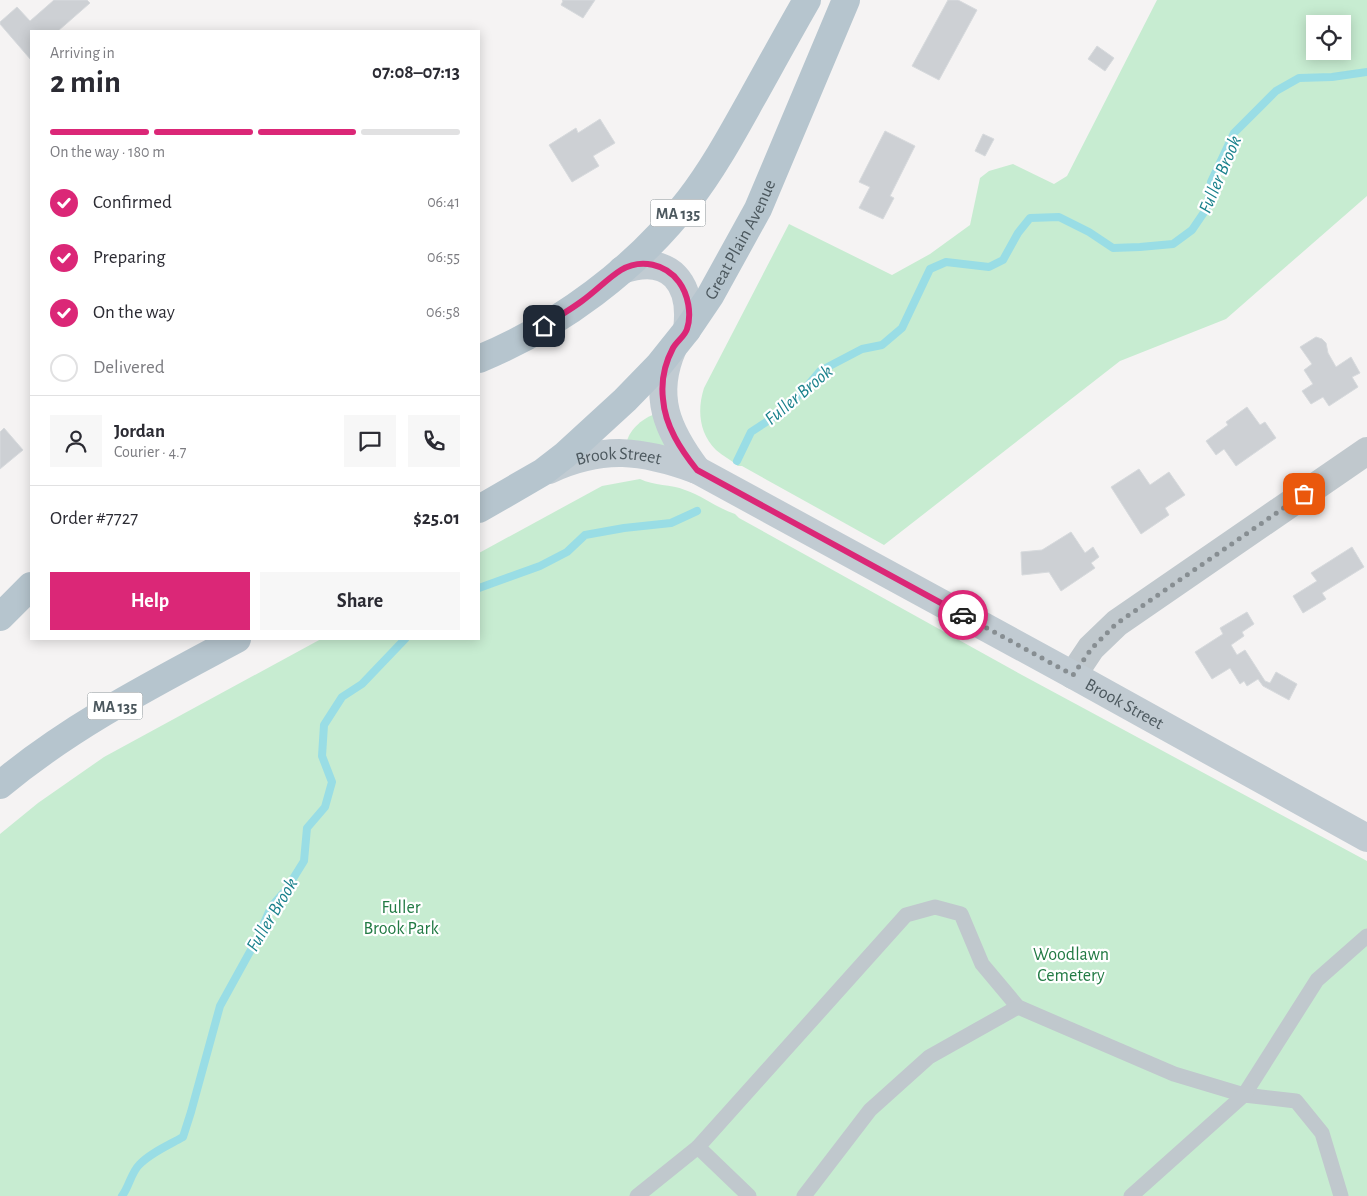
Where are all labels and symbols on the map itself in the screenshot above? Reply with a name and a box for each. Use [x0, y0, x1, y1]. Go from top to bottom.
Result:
water label: Fuller Brook [1196, 133, 1245, 216]
street label: Great Plain Avenue [702, 177, 779, 303]
road number: MA 135 [650, 200, 706, 227]
pin [523, 305, 565, 347]
water label: Fuller Brook [761, 361, 837, 429]
street label: Brook Street [574, 445, 663, 469]
pin [1283, 473, 1325, 515]
courier [938, 590, 988, 640]
street label: Brook Street [1082, 676, 1167, 733]
road number: MA 135 [88, 692, 142, 719]
water label: Fuller Brook [243, 875, 302, 955]
park label: Fuller Brook Park [363, 899, 439, 938]
park label: Woodlawn Cemetery [1033, 946, 1109, 985]

